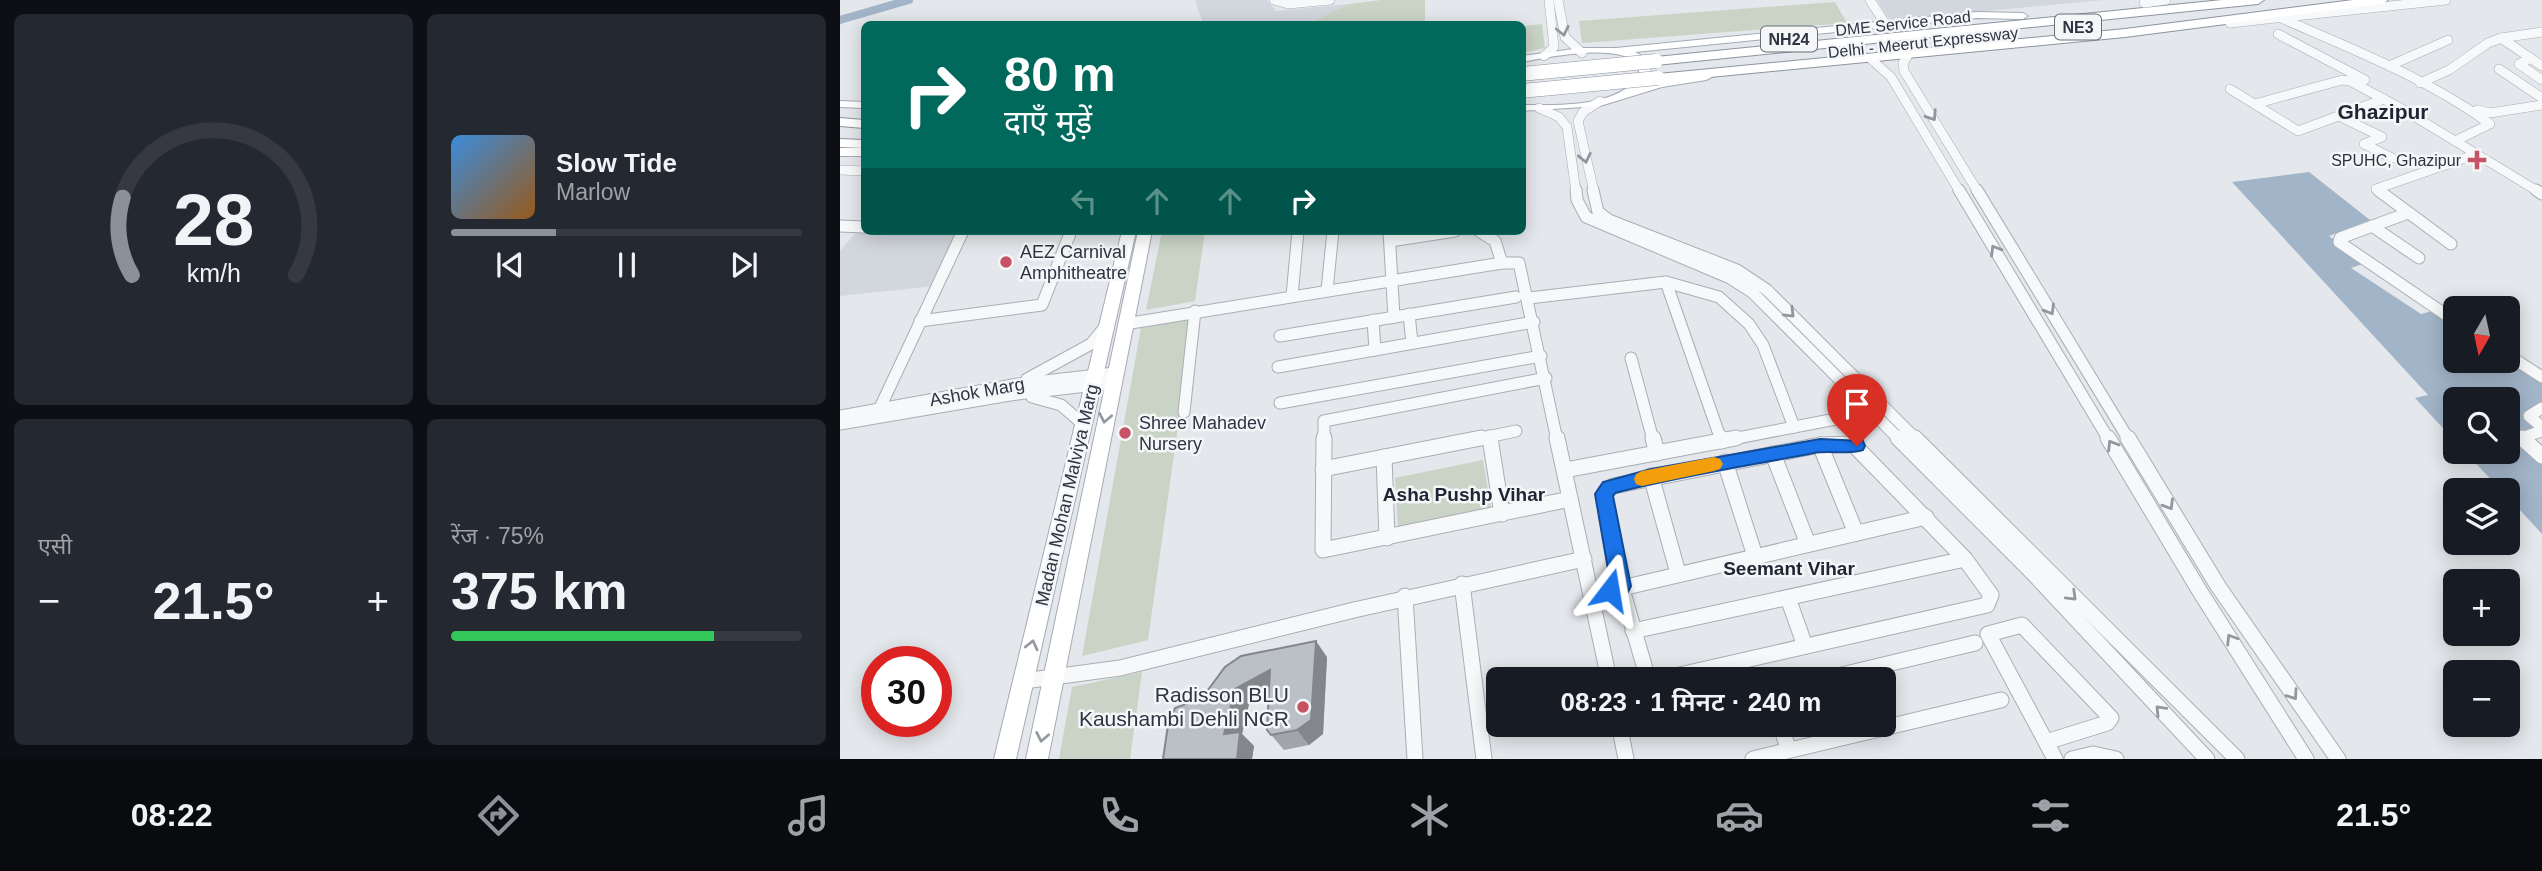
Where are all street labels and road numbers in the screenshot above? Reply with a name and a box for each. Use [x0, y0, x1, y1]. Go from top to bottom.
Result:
street label: DME Service Road [1835, 8, 1972, 39]
road number: NE3 [2055, 15, 2101, 40]
street label: Delhi - Meerut Expressway [1827, 24, 2019, 61]
road number: NH24 [1761, 26, 1817, 52]
street label: Ashok Marg [928, 374, 1026, 410]
street label: Madan Mohan Malviya Marg [1032, 382, 1102, 608]

